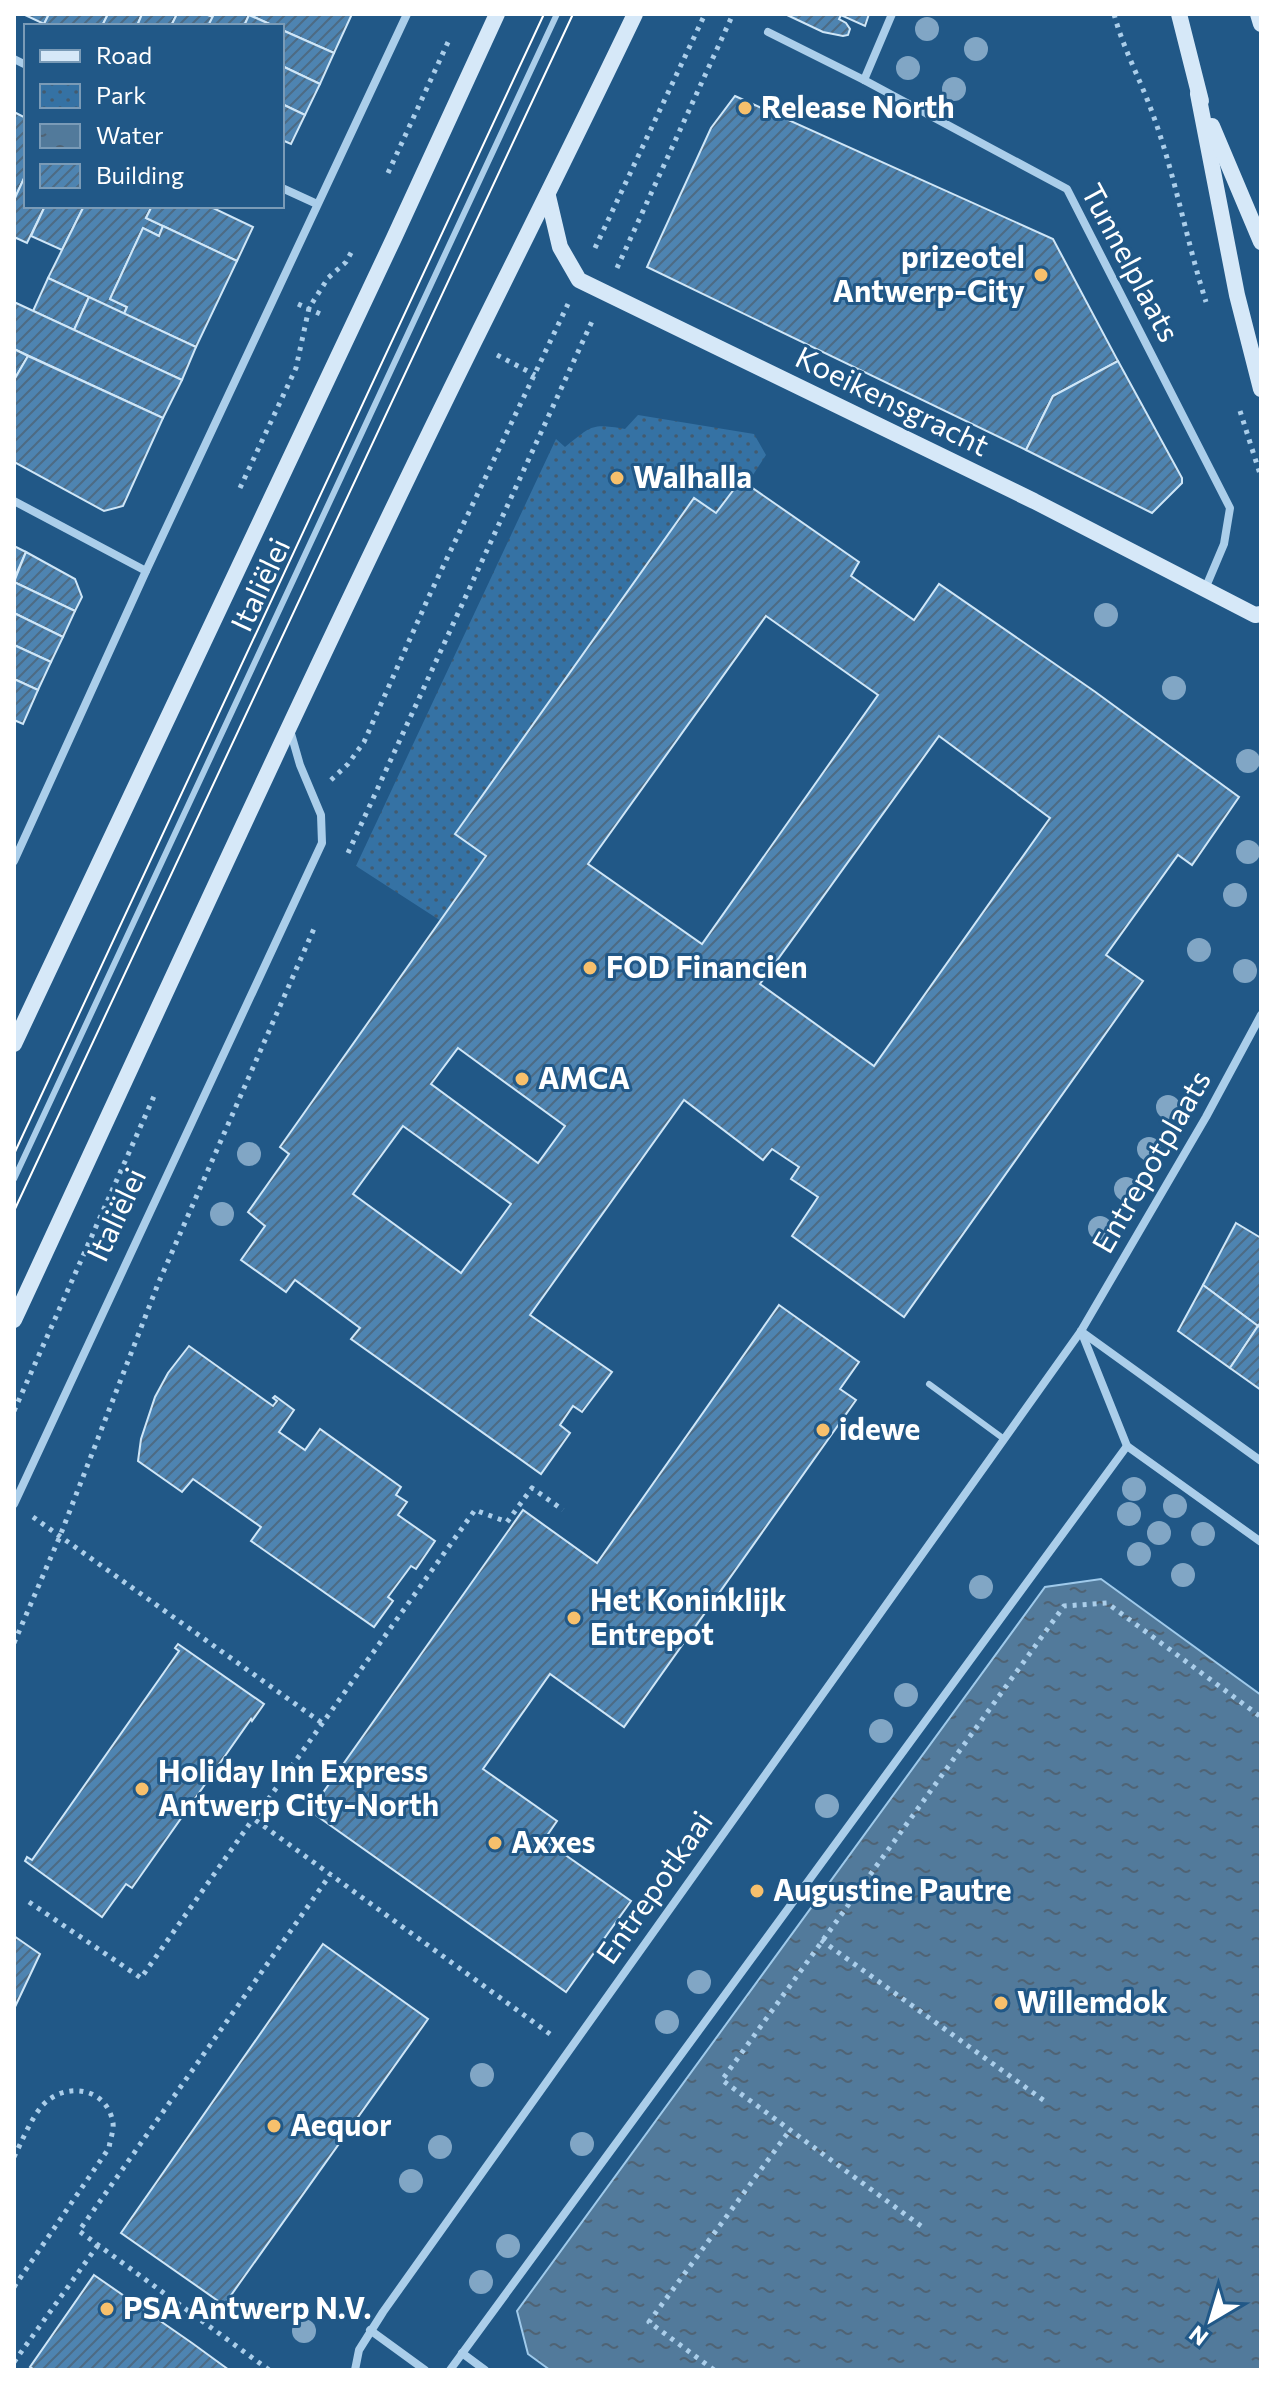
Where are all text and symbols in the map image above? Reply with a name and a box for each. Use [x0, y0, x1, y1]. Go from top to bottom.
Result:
legend [24, 24, 284, 208]
text: Road [96, 40, 152, 69]
text: Park [96, 80, 146, 109]
place label: Release North [761, 87, 955, 124]
marker: Release North [736, 99, 754, 117]
text: Water [96, 120, 164, 149]
text: Building [96, 160, 184, 189]
street label: Tunnelplaats [1075, 176, 1189, 347]
place label: prizeotel Antwerp-City [832, 237, 1026, 308]
marker: prizeotel Antwerp-City [1032, 266, 1050, 284]
street label: Koeikensgracht [790, 337, 996, 463]
place label: Walhalla [633, 457, 752, 494]
marker: Walhalla [608, 469, 626, 487]
street label: Italiëlei [221, 531, 296, 636]
place label: FOD Financien [606, 947, 808, 984]
marker: FOD Financien [581, 959, 599, 977]
place label: AMCA [538, 1058, 630, 1095]
street label: Entrepotplaats [1083, 1063, 1217, 1259]
marker: AMCA [513, 1070, 531, 1088]
street label: Italiëlei [77, 1161, 152, 1266]
place label: idewe [839, 1409, 920, 1446]
marker: idewe [814, 1421, 832, 1439]
place label: Het Koninklijk Entrepot [590, 1580, 787, 1651]
marker: Het Koninklijk Entrepot [565, 1609, 583, 1627]
place label: Holiday Inn Express Antwerp City-North [158, 1751, 439, 1822]
marker: Holiday Inn Express Antwerp City-North [133, 1780, 151, 1798]
street label: Entrepotkaai [587, 1803, 719, 1970]
place label: Axxes [511, 1822, 596, 1859]
marker: Axxes [486, 1834, 504, 1852]
place label: Augustine Pautre [773, 1870, 1012, 1907]
marker: Augustine Pautre [748, 1882, 766, 1900]
place label: Willemdok [1017, 1982, 1168, 2019]
marker: Willemdok [992, 1994, 1010, 2012]
place label: Aequor [290, 2105, 392, 2142]
marker: Aequor [265, 2117, 283, 2135]
north arrow [1171, 2280, 1251, 2360]
place label: PSA Antwerp N.V. [123, 2288, 371, 2325]
marker: PSA Antwerp N.V. [98, 2300, 116, 2318]
text: N [1184, 2320, 1213, 2352]

